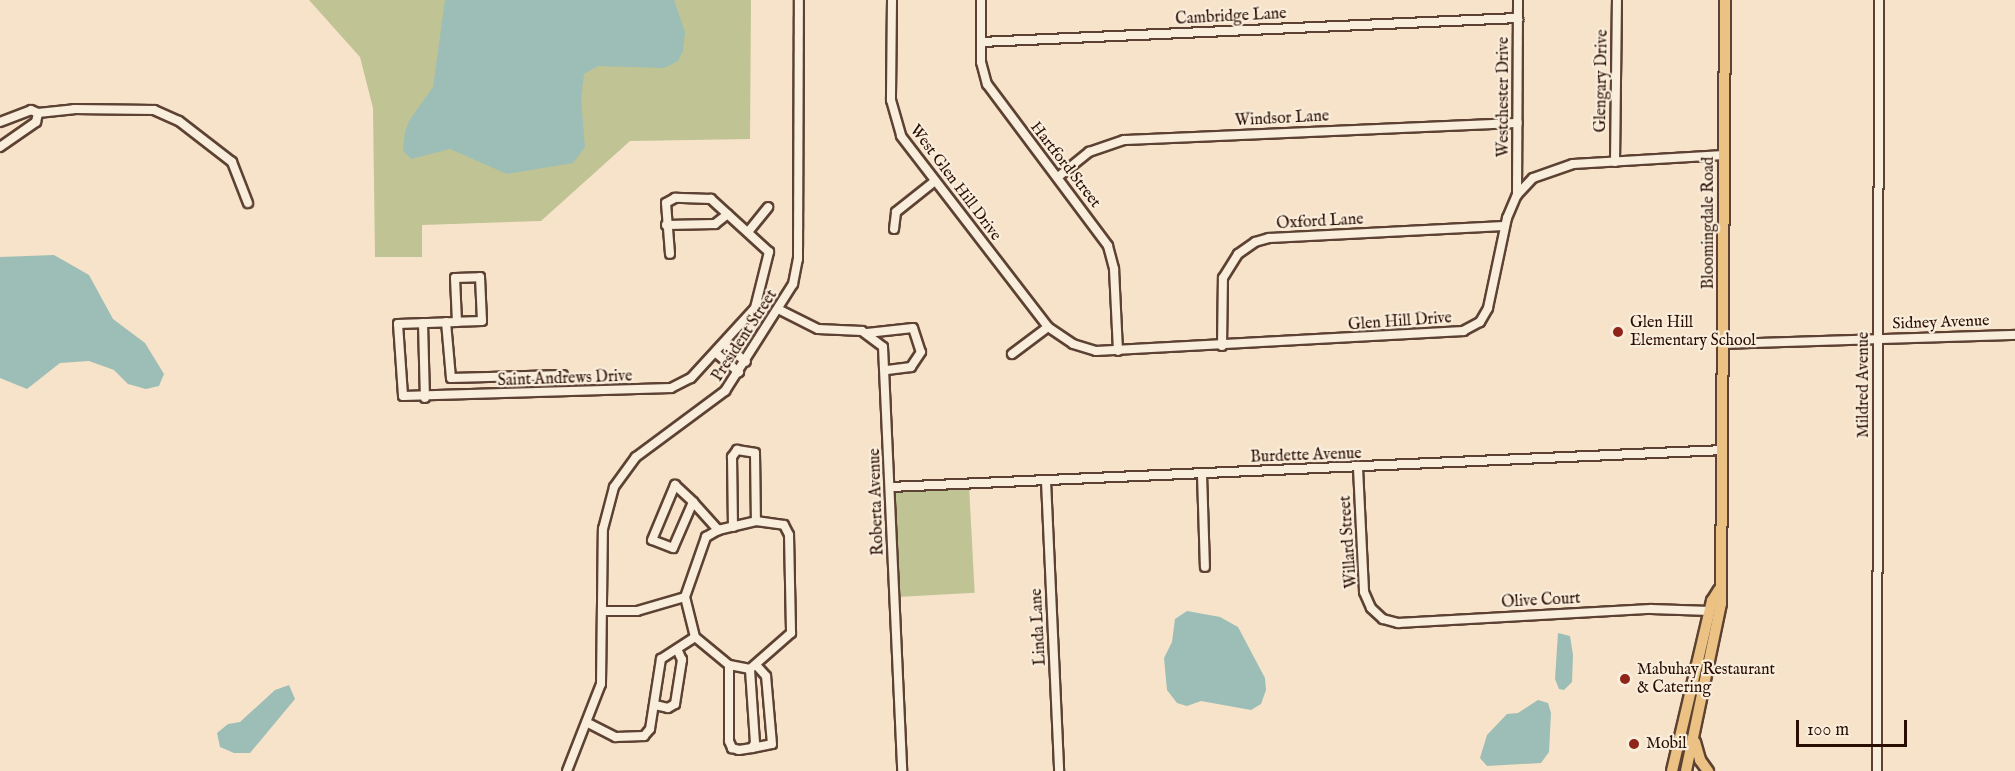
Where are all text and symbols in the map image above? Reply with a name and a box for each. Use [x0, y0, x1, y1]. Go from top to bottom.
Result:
street label: Cambridge Lane [1175, 4, 1287, 30]
street label: Glengary Drive [1592, 29, 1612, 133]
street label: Westchester Drive [1494, 37, 1514, 157]
street label: Windsor Lane [1234, 107, 1330, 131]
street label: Hartford Street [1025, 118, 1105, 212]
street label: West Glen Hill Drive [905, 121, 1005, 245]
street label: Bloomingdale Road [1699, 157, 1719, 289]
street label: Oxford Lane [1276, 210, 1364, 234]
street label: President Street [708, 287, 782, 385]
street label: Glen Hill Drive [1347, 309, 1453, 335]
street label: Sidney Avenue [1892, 312, 1990, 334]
place label: Glen Hill Elementary School [1630, 313, 1756, 351]
marker: Glen Hill Elementary School [1611, 325, 1625, 339]
street label: Mildred Avenue [1854, 332, 1874, 438]
street label: Saint Andrews Drive [497, 367, 633, 391]
street label: Burdette Avenue [1250, 444, 1362, 468]
street label: Roberta Avenue [866, 448, 888, 556]
street label: Willard Street [1336, 495, 1362, 589]
street label: Linda Lane [1027, 588, 1051, 666]
street label: Olive Court [1501, 589, 1581, 613]
place label: Mabuhay Restaurant & Catering [1637, 660, 1775, 698]
marker: Mabuhay Restaurant & Catering [1618, 672, 1632, 686]
scale bar [1799, 708, 1910, 746]
text: 100 m [1807, 719, 1849, 742]
place label: Mobil [1646, 734, 1687, 754]
marker: Mobil [1627, 737, 1641, 751]

